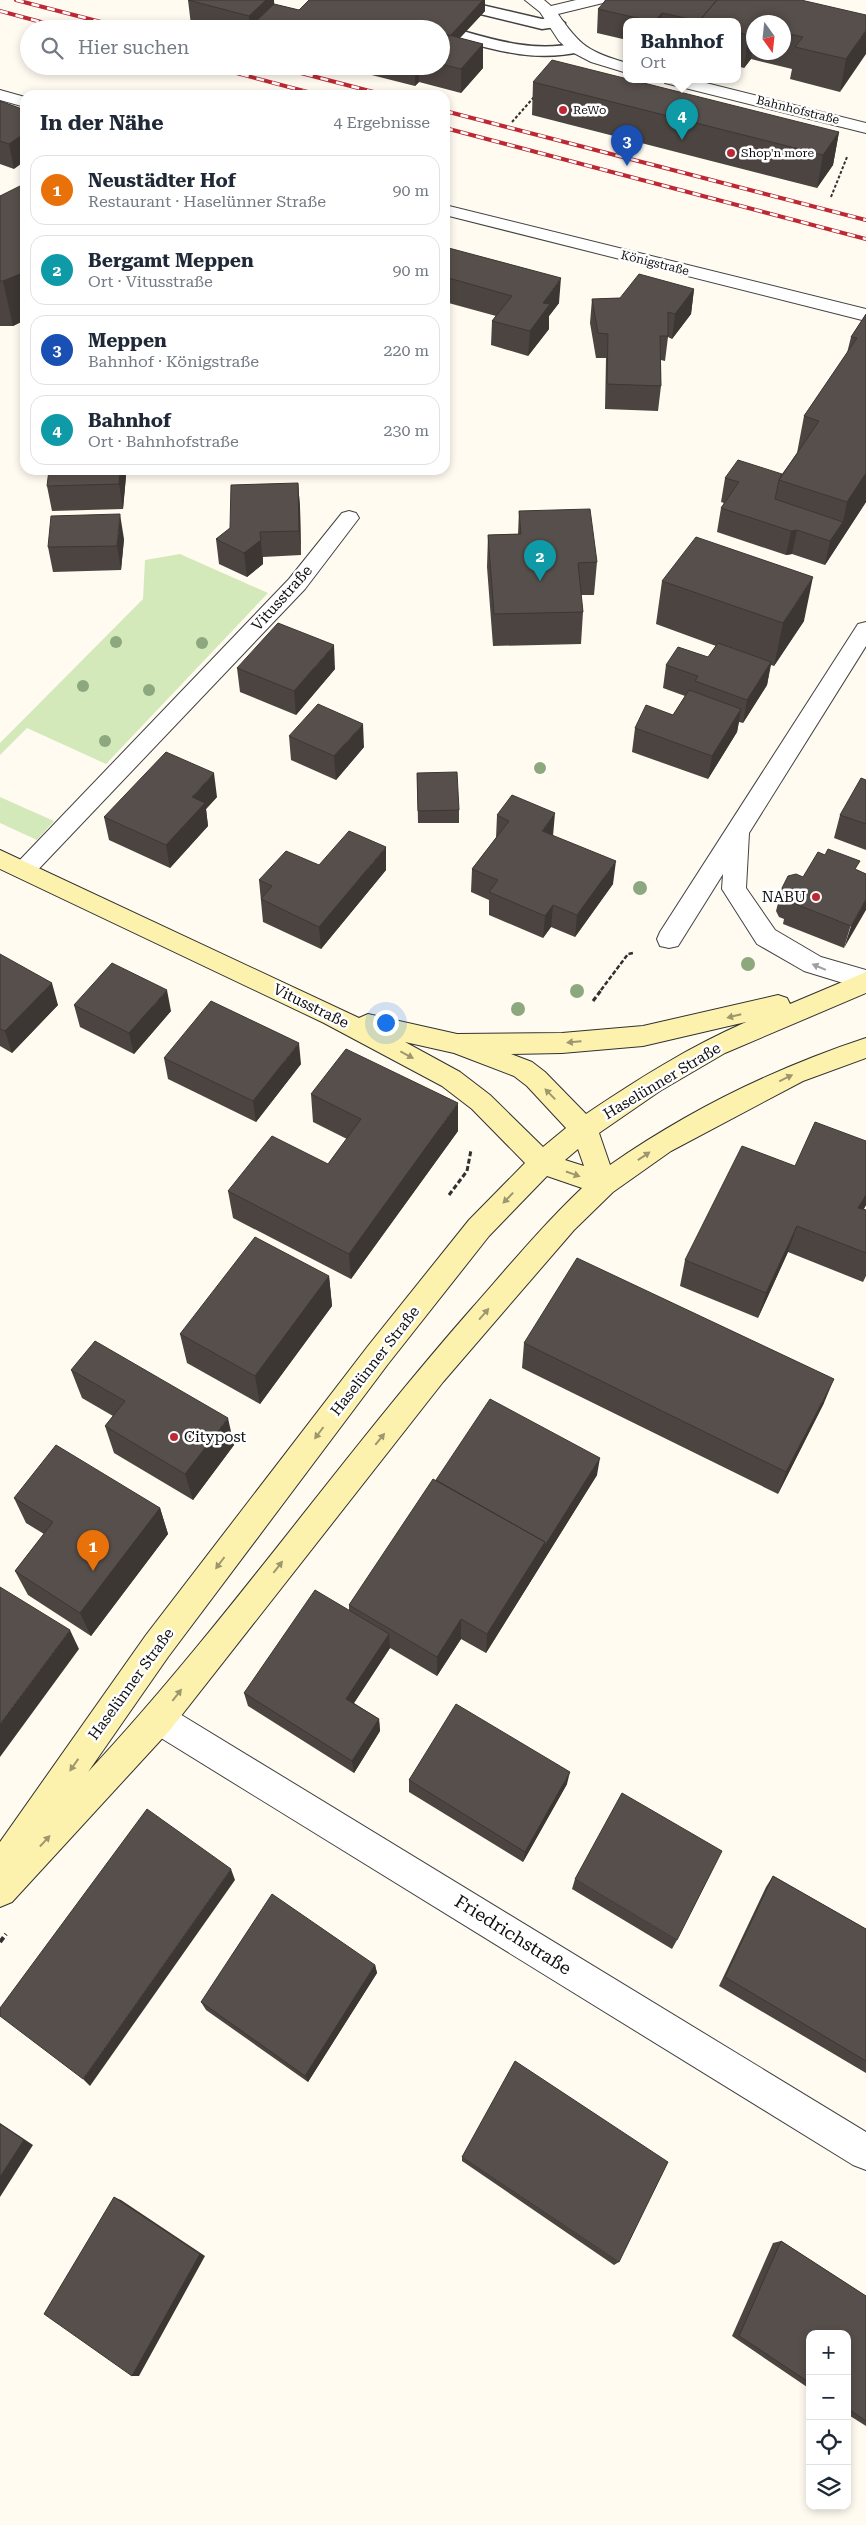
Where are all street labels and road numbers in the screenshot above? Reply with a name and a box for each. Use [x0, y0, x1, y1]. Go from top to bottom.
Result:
street label: Bahnhofstraße [755, 93, 841, 127]
street label: Königstraße [619, 248, 691, 278]
street label: Vitusstraße [248, 562, 316, 634]
street label: Vitusstraße [270, 980, 352, 1032]
street label: Haselünner Straße [600, 1039, 724, 1123]
street label: Haselünner Straße [327, 1303, 423, 1419]
street label: Haselünner Straße [84, 1625, 178, 1743]
street label: Friedrichstraße [451, 1890, 576, 1979]

